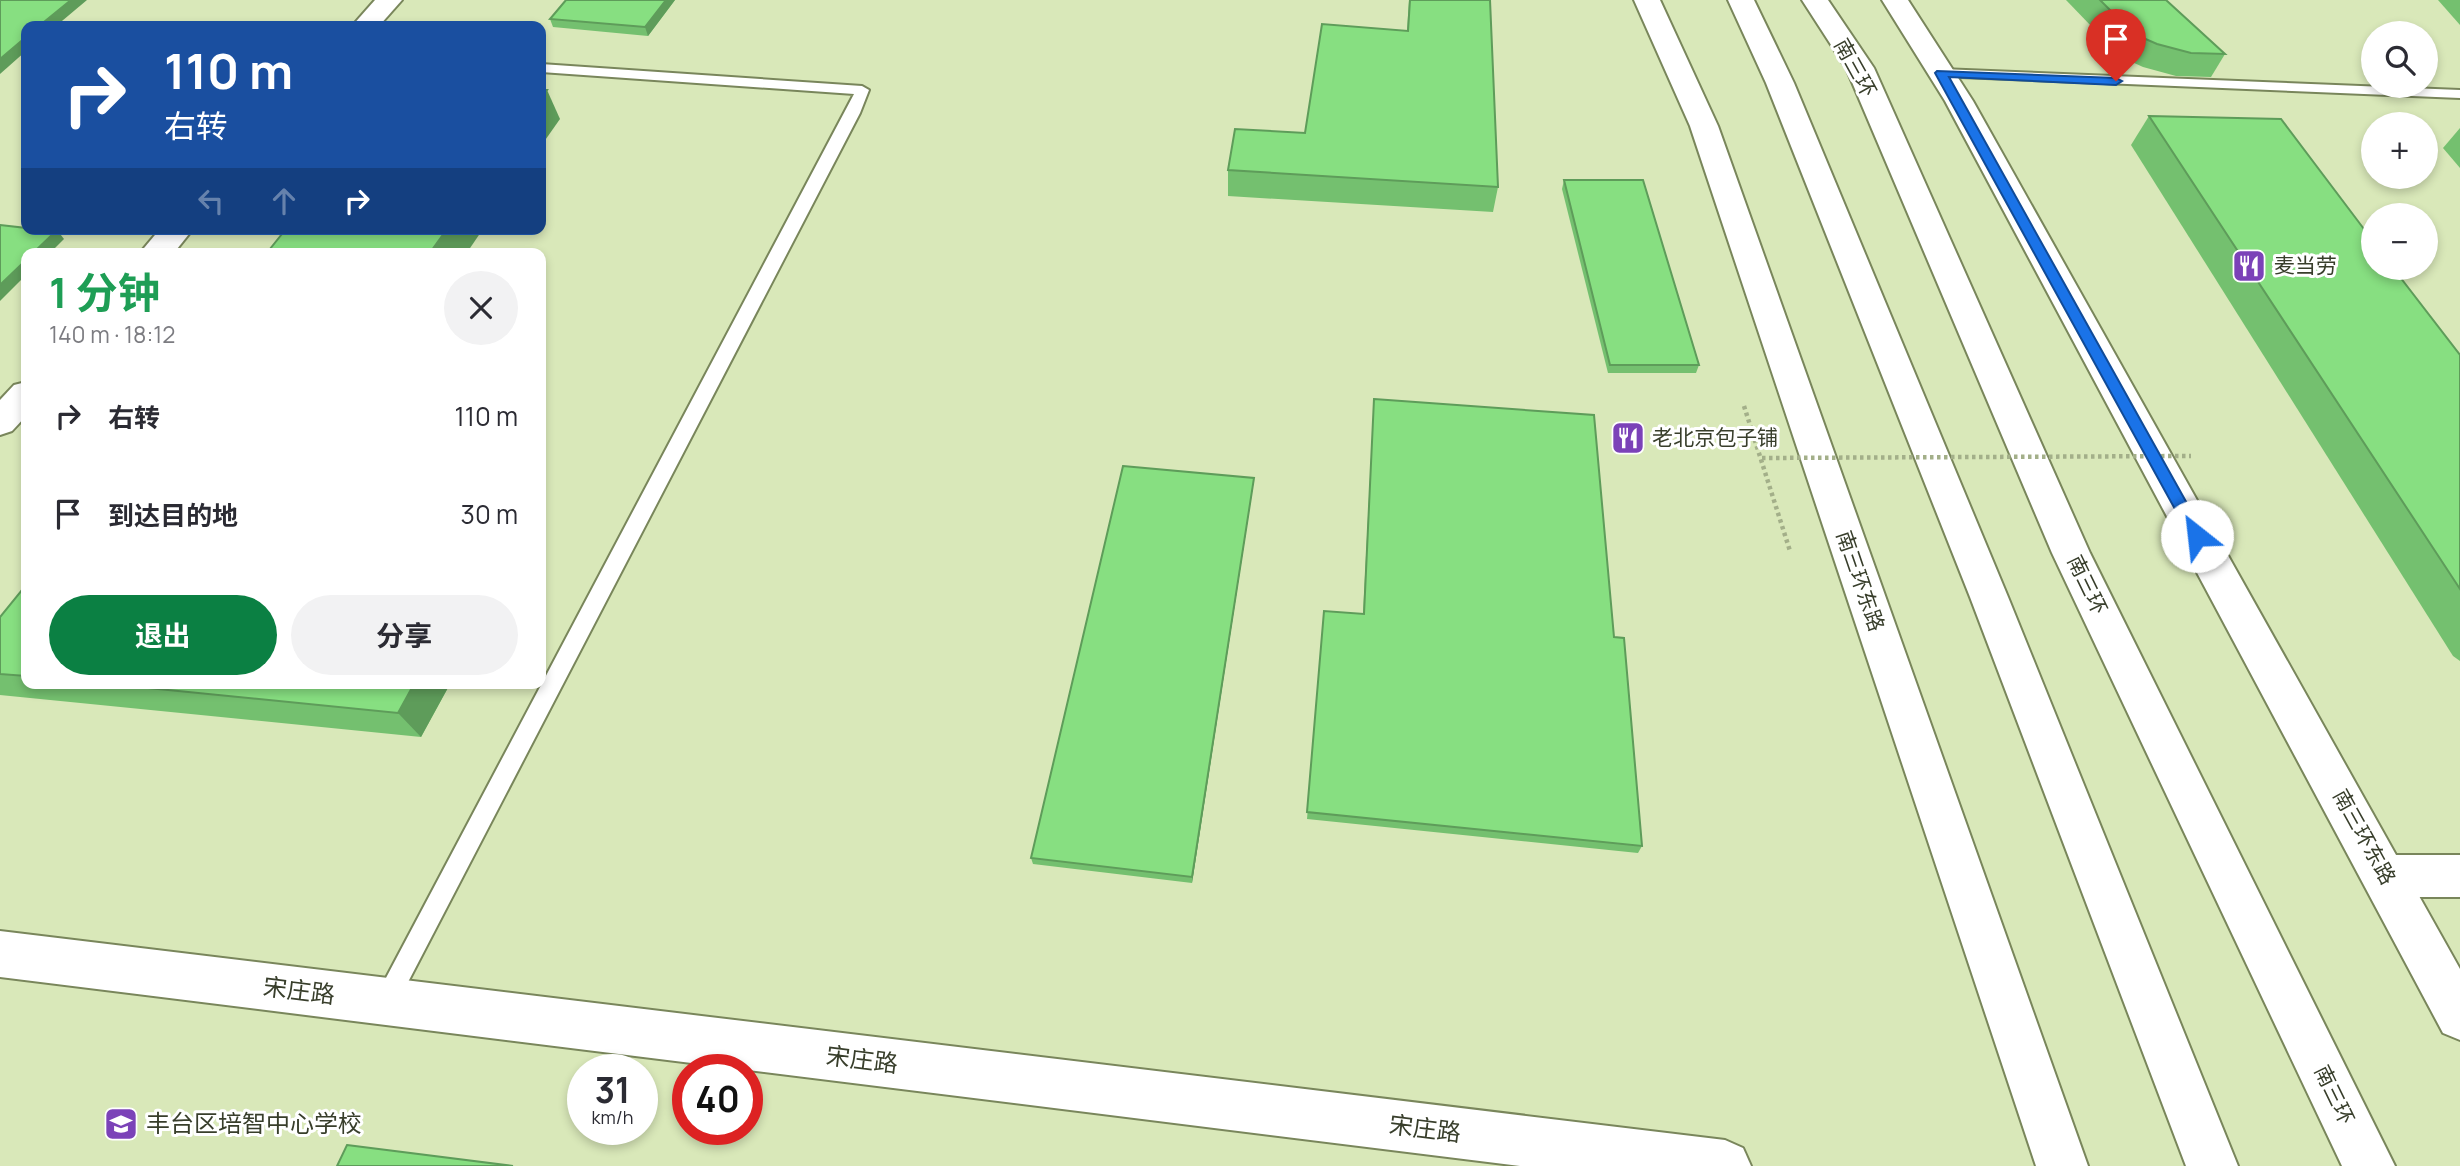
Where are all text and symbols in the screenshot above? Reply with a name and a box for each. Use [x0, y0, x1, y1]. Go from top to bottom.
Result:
pin [2086, 9, 2146, 81]
icon: arrive [2097, 20, 2135, 58]
map controls [2361, 21, 2438, 280]
button: search [2361, 21, 2438, 98]
street label: 南三环 [1828, 33, 1883, 102]
text: 110 m [164, 37, 293, 104]
icon: right [49, 49, 140, 140]
text: 右转 [164, 104, 228, 148]
button: + [2361, 112, 2438, 189]
icon: left [192, 182, 230, 220]
icon: ahead [265, 182, 303, 220]
icon: right [338, 182, 376, 220]
button: − [2361, 203, 2438, 280]
restaurant icon: 麦当劳 [2230, 247, 2268, 285]
place label: 麦当劳 [2274, 251, 2337, 279]
text: 1 分钟 [49, 263, 160, 321]
button: close [444, 271, 518, 345]
text: 140 m · 18:12 [49, 318, 175, 350]
icon: right [49, 397, 87, 435]
text: 110 m [455, 398, 518, 434]
text: 右转 [108, 399, 160, 435]
restaurant icon: 老北京包子铺 [1609, 419, 1647, 457]
place label: 老北京包子铺 [1652, 423, 1778, 451]
icon: arrive [49, 495, 87, 533]
text: 30 m [461, 496, 518, 532]
text: 到达目的地 [108, 497, 238, 533]
position arrow [2160, 499, 2234, 573]
street label: 南三环东路 [1831, 526, 1891, 635]
street label: 南三环 [2062, 550, 2114, 619]
button: 退出 [49, 595, 277, 675]
button: 分享 [291, 595, 518, 675]
street label: 南三环东路 [2327, 784, 2403, 889]
street label: 宋庄路 [261, 969, 337, 1010]
street label: 宋庄路 [824, 1038, 900, 1079]
speed limit sign: 40 [672, 1054, 763, 1145]
street label: 南三环 [2309, 1060, 2361, 1129]
text: 31 [595, 1066, 630, 1114]
school or university icon: 丰台区培智中心学校 [102, 1105, 140, 1143]
text: km/h [592, 1105, 633, 1129]
place label: 丰台区培智中心学校 [146, 1106, 362, 1139]
street label: 宋庄路 [1387, 1107, 1463, 1148]

